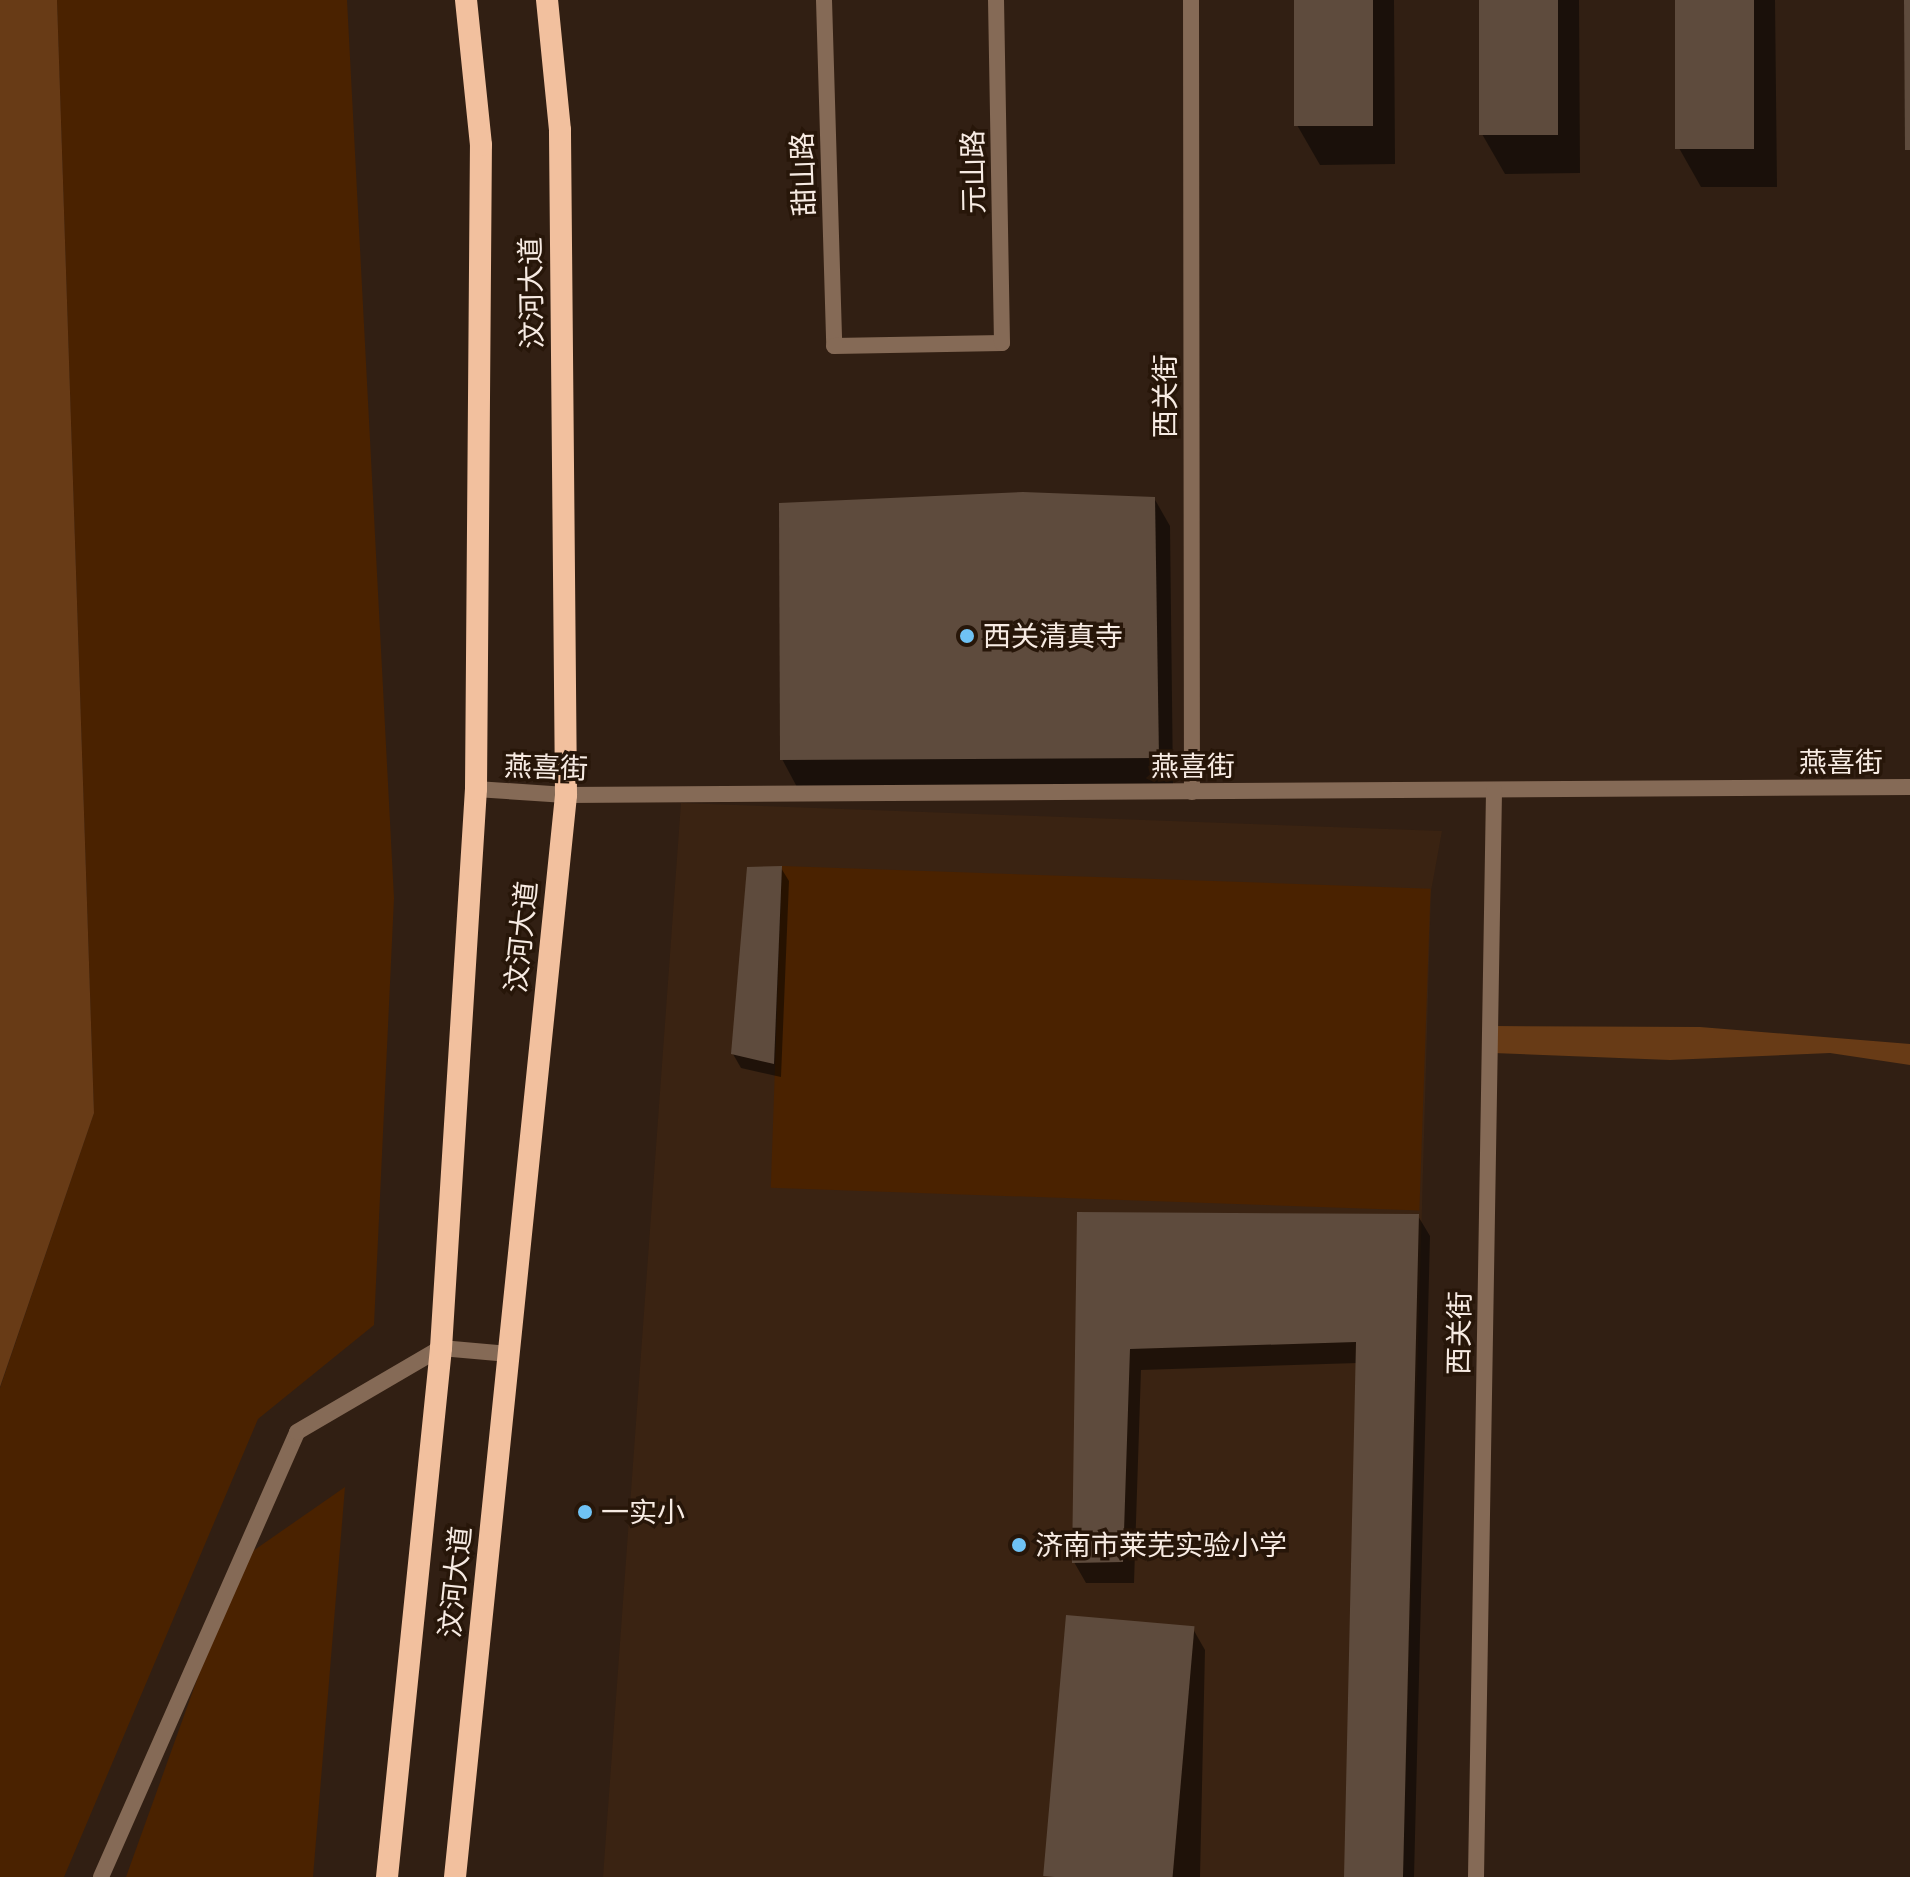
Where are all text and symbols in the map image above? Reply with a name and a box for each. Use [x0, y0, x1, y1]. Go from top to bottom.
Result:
street label: 元山路 [955, 130, 991, 214]
street label: 甜山路 [785, 131, 821, 217]
street label: 汶河大道 [513, 237, 549, 349]
street label: 西关街 [1148, 354, 1182, 438]
place label: 西关清真寺 [983, 619, 1123, 653]
marker: 西关清真寺 [958, 627, 976, 645]
street label: 燕喜街 [1799, 745, 1883, 779]
street label: 燕喜街 [503, 749, 589, 785]
street label: 燕喜街 [1151, 749, 1235, 783]
street label: 汶河大道 [498, 880, 544, 994]
street label: 西关街 [1441, 1291, 1477, 1375]
place label: 一实小 [601, 1495, 685, 1529]
marker: 一实小 [576, 1503, 594, 1521]
street label: 汶河大道 [432, 1525, 478, 1639]
place label: 济南市莱芜实验小学 [1035, 1528, 1287, 1562]
marker: 济南市莱芜实验小学 [1010, 1536, 1028, 1554]

